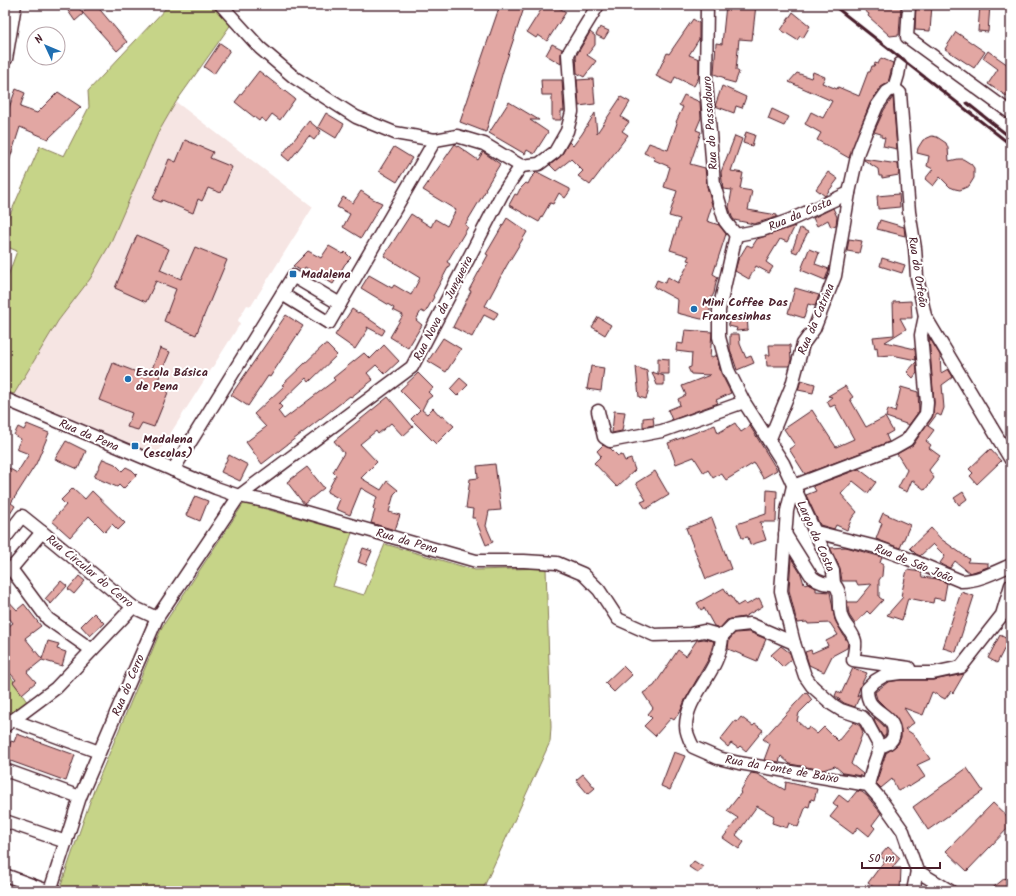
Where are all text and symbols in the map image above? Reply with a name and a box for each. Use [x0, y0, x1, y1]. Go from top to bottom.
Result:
north arrow [26, 26, 66, 66]
text: N [31, 31, 48, 49]
street label: Rua do Passadouro [698, 75, 723, 171]
street label: Rua da Costa [765, 192, 835, 236]
street label: Rua do Orfeão [903, 235, 933, 309]
street label: Rua Nova da Junqueira [409, 252, 478, 364]
place label: Madalena [301, 265, 351, 284]
marker: Madalena [288, 269, 298, 279]
street label: Rua da Catrina [793, 280, 840, 358]
place label: Mini Coffee Das Francesinhas [702, 293, 788, 326]
marker: Mini Coffee Das Francesinhas [689, 304, 699, 314]
place label: Escola Básica de Pena [136, 363, 208, 396]
marker: Escola Básica de Pena [123, 374, 133, 384]
street label: Rua da Pena [56, 414, 122, 457]
place label: Madalena (escolas) [143, 430, 193, 463]
marker: Madalena (escolas) [130, 441, 140, 451]
street label: Largo da Costa [791, 497, 840, 575]
street label: Rua da Pena [374, 524, 440, 559]
street label: Rua Circular do Cerro [42, 530, 138, 613]
street label: Rua de São João [871, 539, 956, 588]
street label: Rua do Cerro [107, 651, 150, 719]
street label: Rua da Fonte de Baixo [723, 750, 840, 789]
scale bar [862, 844, 940, 870]
text: 50 m [868, 849, 895, 868]

